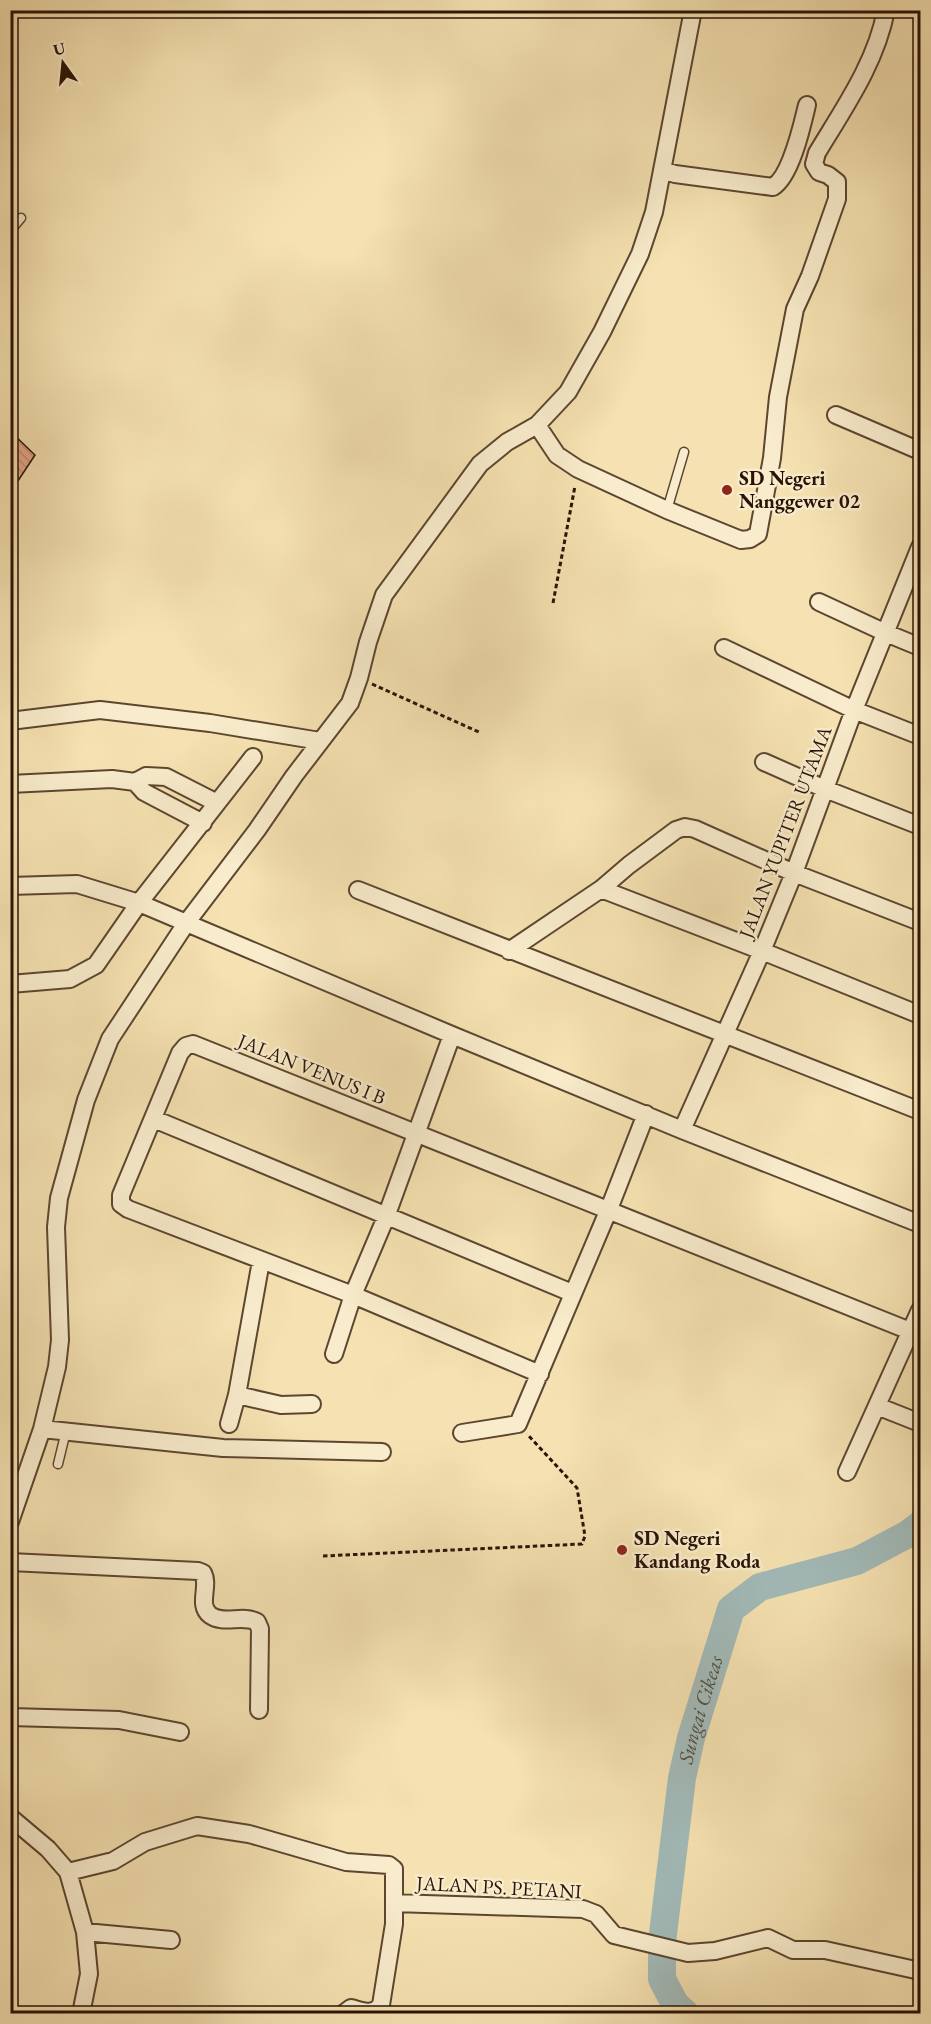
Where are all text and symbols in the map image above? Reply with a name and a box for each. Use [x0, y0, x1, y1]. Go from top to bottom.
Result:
north arrow [33, 33, 93, 93]
text: U [51, 37, 68, 61]
place label: SD Negeri Nanggewer 02 [739, 465, 861, 514]
marker: SD Negeri Nanggewer 02 [720, 483, 734, 497]
street label: JALAN YUPITER UTAMA [732, 722, 838, 944]
street label: JALAN VENUS I B [232, 1027, 390, 1110]
place label: SD Negeri Kandang Roda [634, 1525, 761, 1574]
marker: SD Negeri Kandang Roda [615, 1543, 629, 1557]
water label: Sungai Cikeas [671, 1652, 729, 1767]
street label: JALAN PS. PETANI [414, 1870, 582, 1904]

